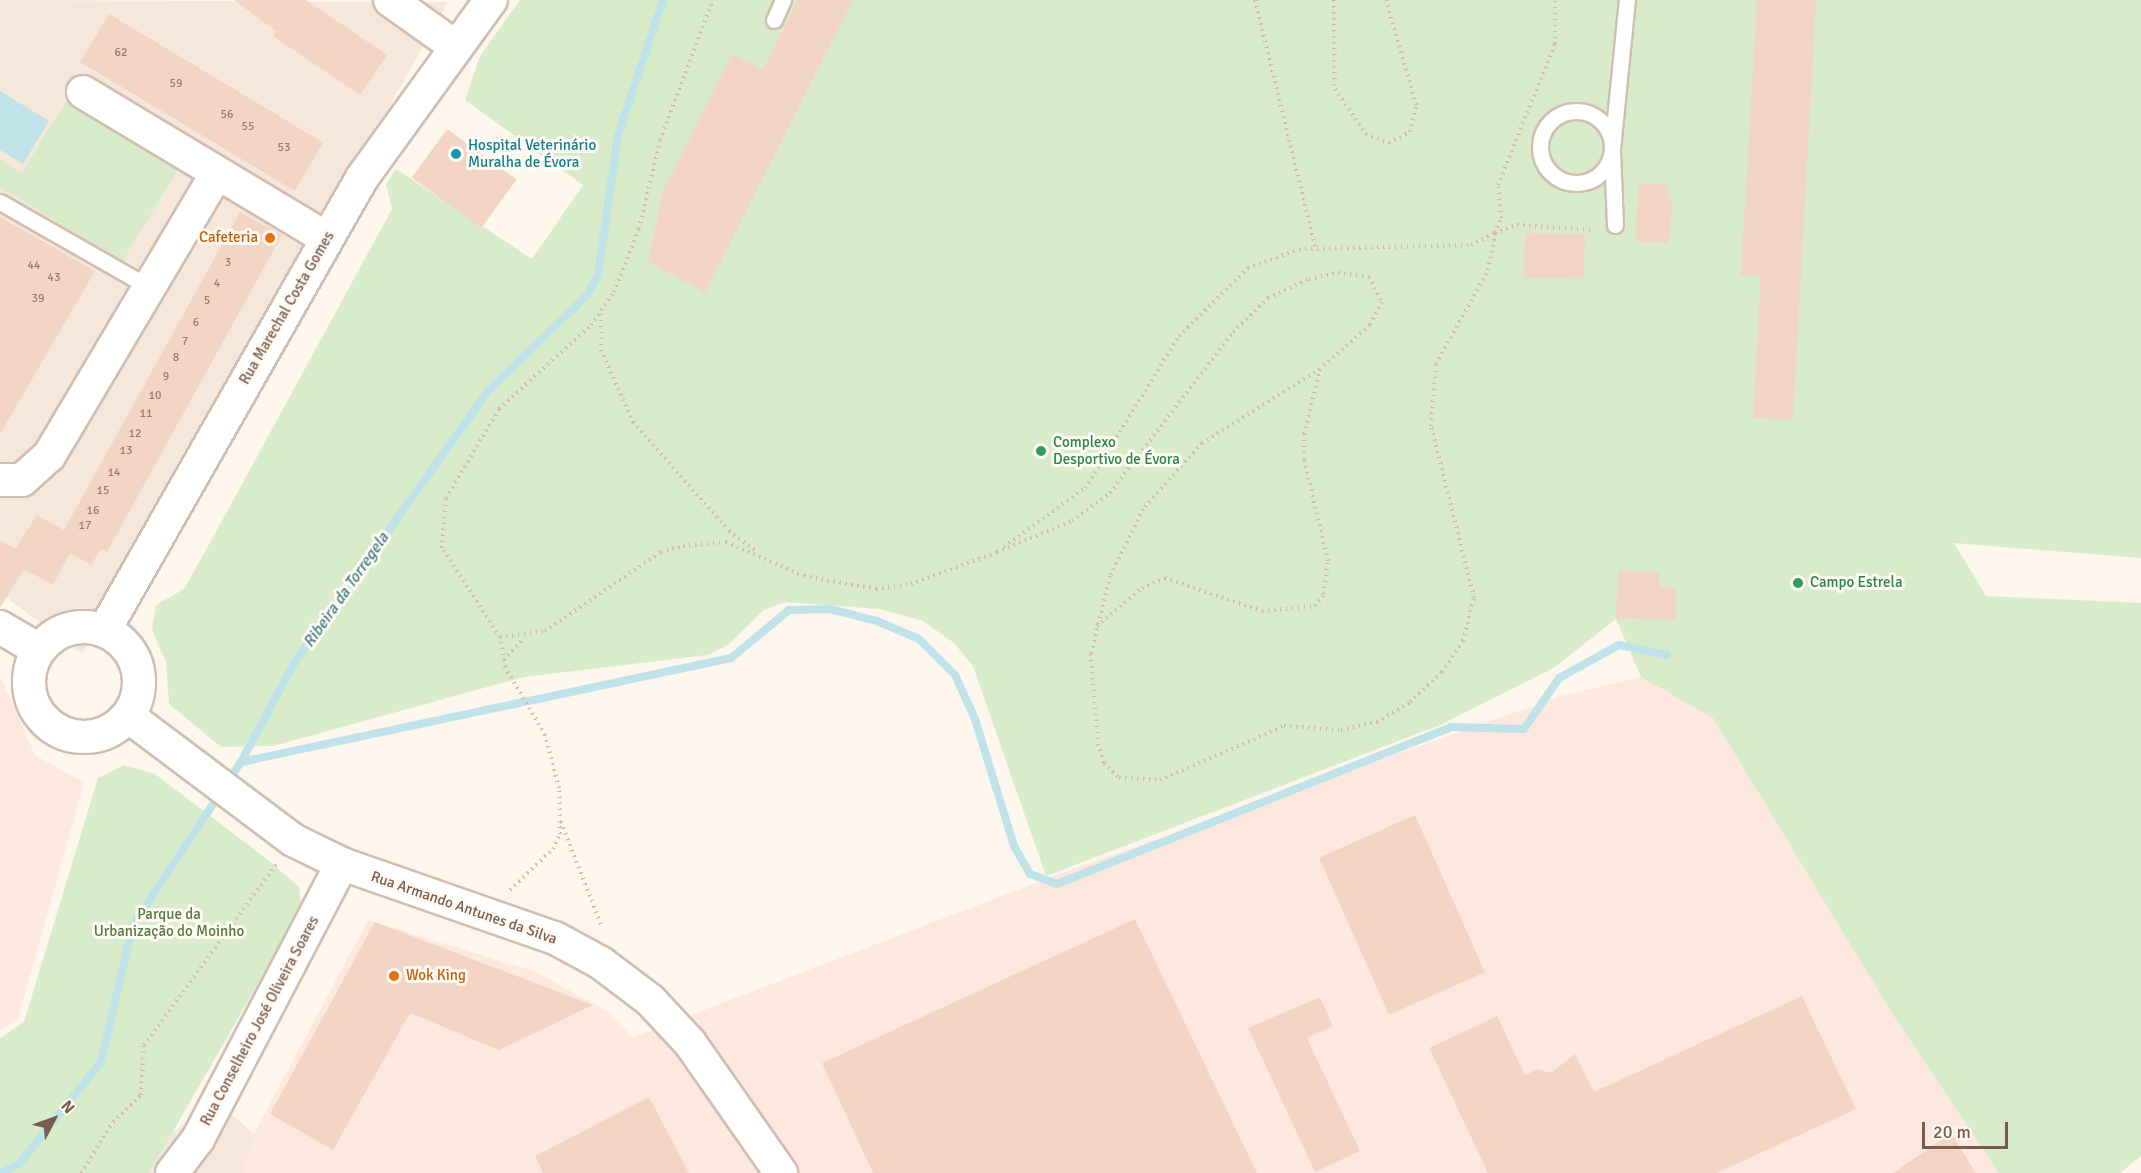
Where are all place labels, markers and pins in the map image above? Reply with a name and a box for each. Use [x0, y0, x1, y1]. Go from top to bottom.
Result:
place label: Hospital Veterinário Muralha de Évora [468, 136, 596, 171]
marker: Hospital Veterinário Muralha de Évora [449, 147, 463, 161]
place label: Cafeteria [199, 229, 258, 247]
marker: Cafeteria [263, 231, 277, 245]
place label: Complexo Desportivo de Évora [1053, 433, 1180, 468]
marker: Complexo Desportivo de Évora [1034, 444, 1048, 458]
place label: Campo Estrela [1810, 574, 1903, 592]
marker: Campo Estrela [1791, 576, 1805, 590]
place label: Wok King [406, 967, 466, 985]
marker: Wok King [387, 969, 401, 983]

